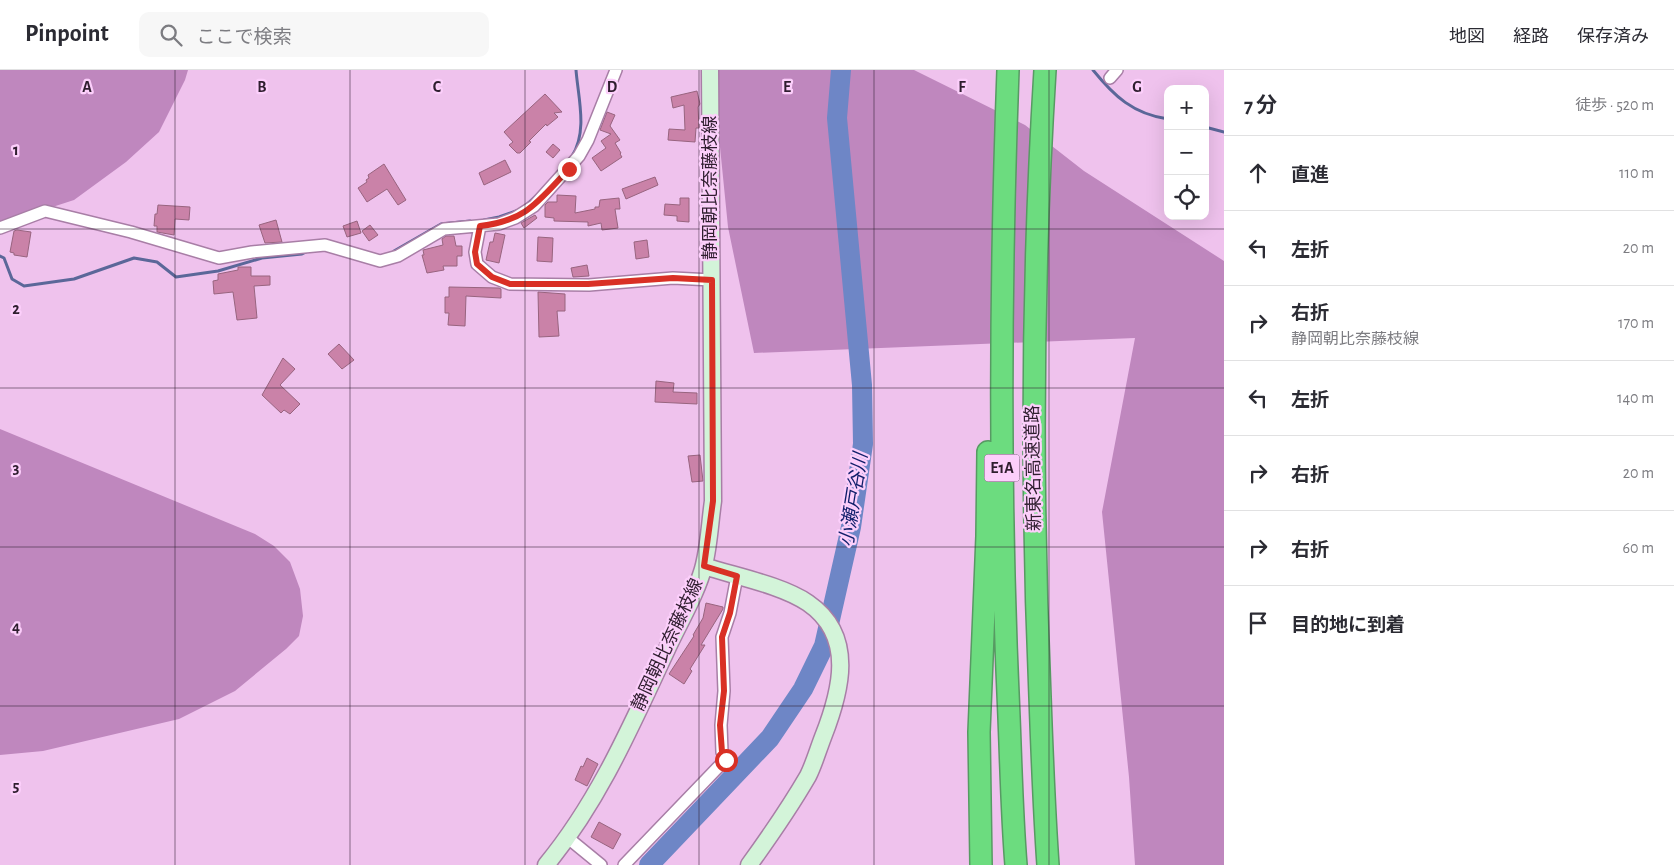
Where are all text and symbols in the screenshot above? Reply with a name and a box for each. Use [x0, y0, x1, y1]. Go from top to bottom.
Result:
search box [139, 12, 489, 57]
icon: search [157, 21, 185, 49]
text: Pinpoint [25, 22, 109, 46]
text: ここで検索 [197, 28, 292, 47]
text: 地図 [1449, 28, 1485, 46]
text: 経路 [1513, 28, 1549, 46]
text: 保存済み [1577, 28, 1649, 46]
text: A [82, 79, 92, 95]
text: B [257, 79, 267, 95]
text: C [433, 79, 442, 95]
text: D [607, 79, 618, 95]
text: E [783, 79, 791, 95]
text: F [958, 79, 966, 95]
text: G [1132, 79, 1142, 95]
map controls [1164, 85, 1209, 220]
button: + [1164, 85, 1209, 130]
text: 7 分 [1244, 95, 1277, 116]
text: 徒歩 · 520 m [1575, 97, 1654, 113]
street label: 静岡朝比奈藤枝線 [700, 116, 720, 260]
button: − [1164, 130, 1209, 175]
text: 1 [13, 142, 19, 158]
route end [558, 158, 581, 181]
icon: ahead [1244, 159, 1272, 187]
text: 110 m [1619, 165, 1654, 181]
text: 直進 [1291, 166, 1329, 185]
button: locate [1164, 175, 1209, 220]
icon: left [1244, 234, 1272, 262]
text: 20 m [1623, 240, 1654, 256]
text: 左折 [1291, 241, 1329, 260]
text: 2 [12, 301, 20, 317]
text: 右折 [1291, 304, 1329, 323]
icon: right [1244, 309, 1272, 337]
text: 170 m [1618, 315, 1654, 331]
text: 静岡朝比奈藤枝線 [1291, 331, 1419, 347]
icon: left [1244, 384, 1272, 412]
text: 140 m [1617, 390, 1654, 406]
text: 左折 [1291, 391, 1329, 410]
street label: 新東名高速道路 [1022, 405, 1044, 531]
water label: 小瀬戸谷川 [836, 449, 871, 548]
road number: E1A [984, 454, 1020, 482]
icon: right [1244, 459, 1272, 487]
text: 3 [13, 460, 20, 476]
text: 20 m [1623, 465, 1654, 481]
text: 右折 [1291, 466, 1329, 485]
icon: right [1244, 534, 1272, 562]
text: 60 m [1623, 540, 1654, 556]
text: 右折 [1291, 541, 1329, 560]
street label: 静岡朝比奈藤枝線 [628, 575, 707, 714]
icon: arrive [1244, 609, 1272, 637]
text: 目的地に到着 [1291, 616, 1405, 635]
text: 4 [12, 619, 20, 635]
route start [715, 749, 738, 772]
text: 5 [13, 778, 20, 794]

